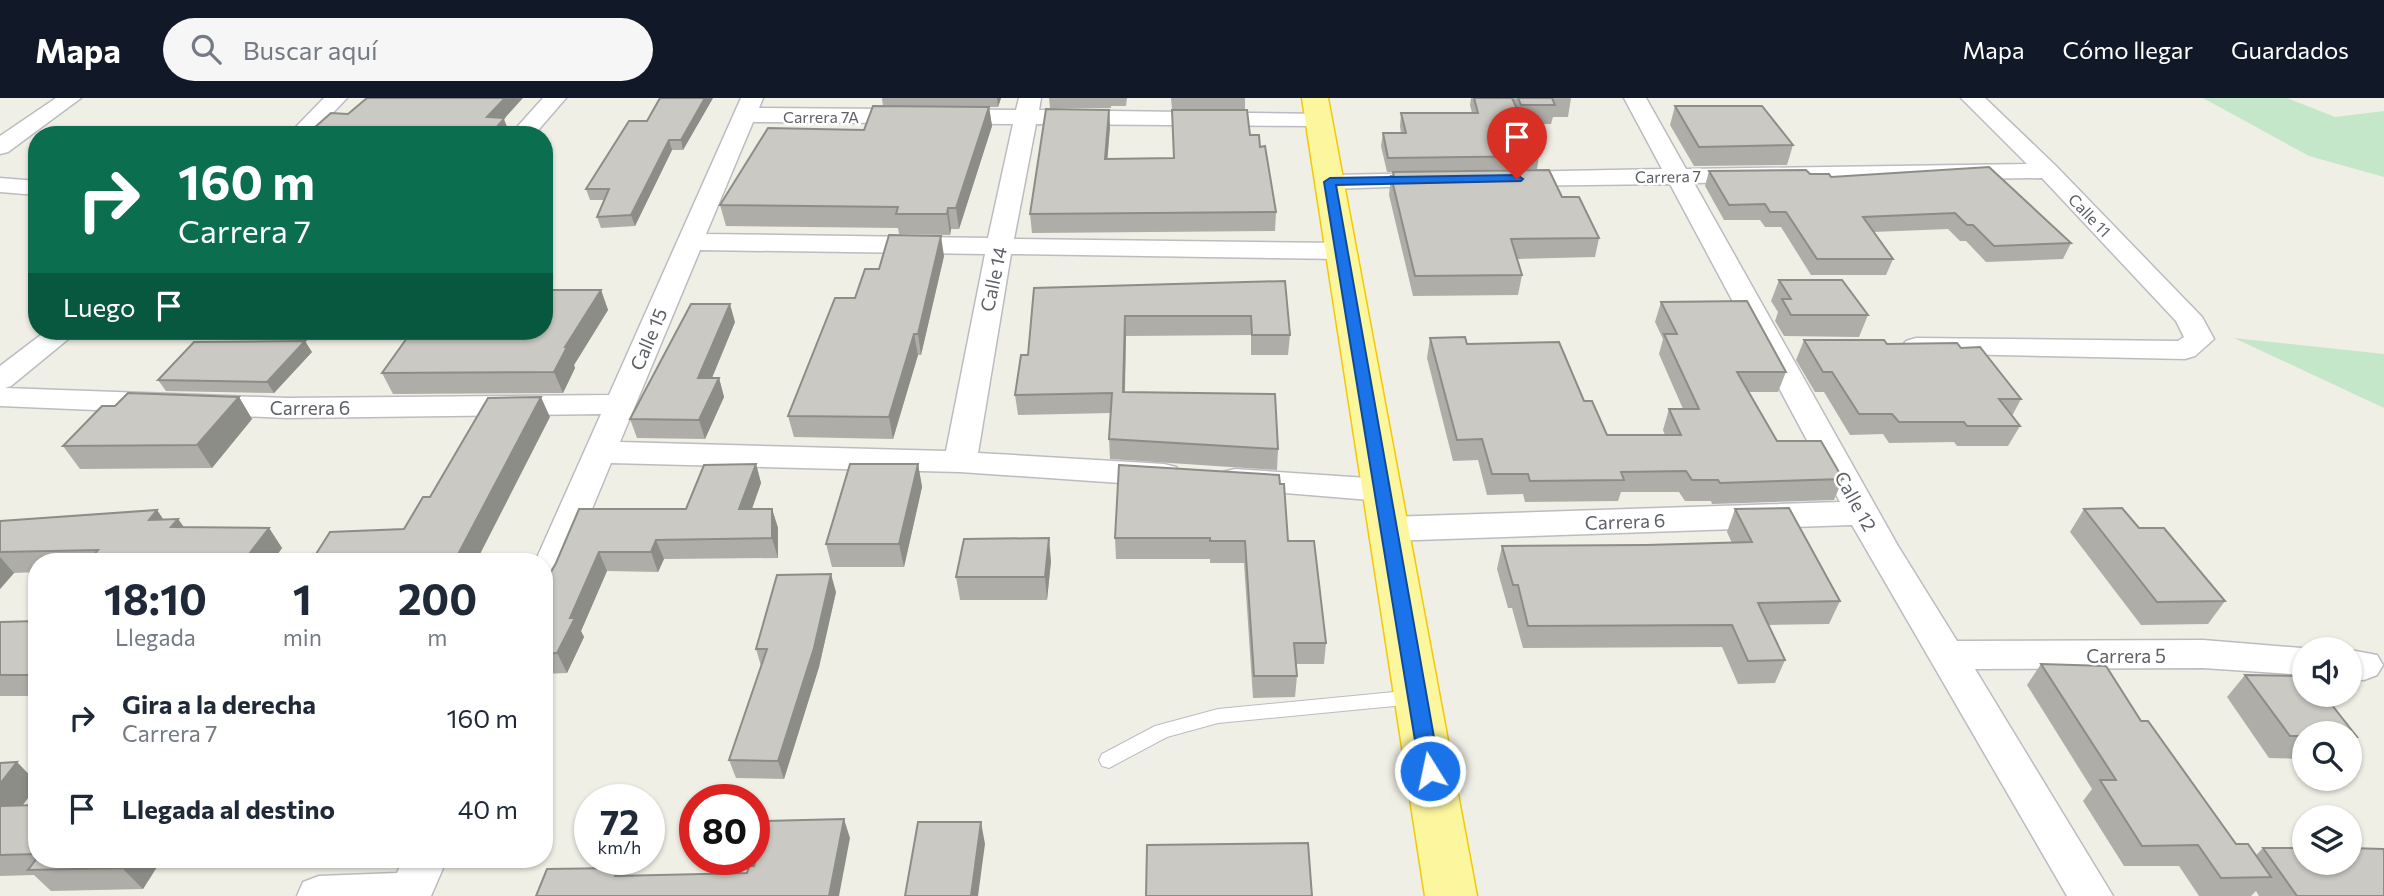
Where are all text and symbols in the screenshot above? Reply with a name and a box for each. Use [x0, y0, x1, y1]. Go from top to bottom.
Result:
search box [163, 18, 653, 81]
text: Mapa [35, 29, 121, 70]
icon: search [187, 30, 225, 68]
text: Buscar aquí [243, 34, 378, 65]
text: Mapa [1962, 35, 2025, 64]
text: Cómo llegar [2063, 35, 2193, 64]
text: Guardados [2231, 35, 2349, 64]
street label: Carrera 7A [783, 107, 859, 126]
pin [1487, 107, 1547, 179]
icon: arrive [1498, 118, 1536, 156]
text: 160 m [178, 150, 315, 210]
icon: right [63, 154, 154, 245]
street label: Carrera 7 [1635, 166, 1701, 186]
street label: Calle 11 [2065, 189, 2115, 241]
text: Carrera 7 [178, 210, 311, 250]
street label: Calle 14 [975, 244, 1011, 314]
icon: arrive [150, 287, 188, 325]
text: Luego [63, 291, 136, 322]
street label: Calle 15 [625, 304, 671, 374]
street label: Carrera 6 [270, 396, 350, 419]
street label: Calle 12 [1830, 467, 1882, 535]
street label: Carrera 6 [1584, 508, 1666, 534]
text: 18:10 [104, 572, 207, 624]
text: 1 [293, 572, 312, 624]
text: 200 [398, 572, 477, 624]
text: Llegada [115, 623, 196, 651]
text: min [283, 623, 322, 651]
text: m [427, 623, 447, 651]
map controls [2292, 637, 2362, 875]
button: sound [2292, 637, 2362, 707]
street label: Carrera 5 [2086, 644, 2166, 667]
text: Gira a la derecha [122, 688, 316, 719]
icon: right [63, 699, 101, 737]
text: 160 m [446, 702, 518, 733]
text: Carrera 7 [122, 719, 217, 747]
button: search [2292, 721, 2362, 791]
position arrow [1393, 734, 1467, 808]
speed limit sign: 80 [679, 784, 770, 875]
icon: arrive [63, 790, 101, 828]
text: Llegada al destino [122, 793, 335, 824]
text: 40 m [458, 793, 518, 824]
text: 72 [600, 799, 639, 842]
button: layers [2292, 805, 2362, 875]
text: km/h [598, 836, 641, 858]

